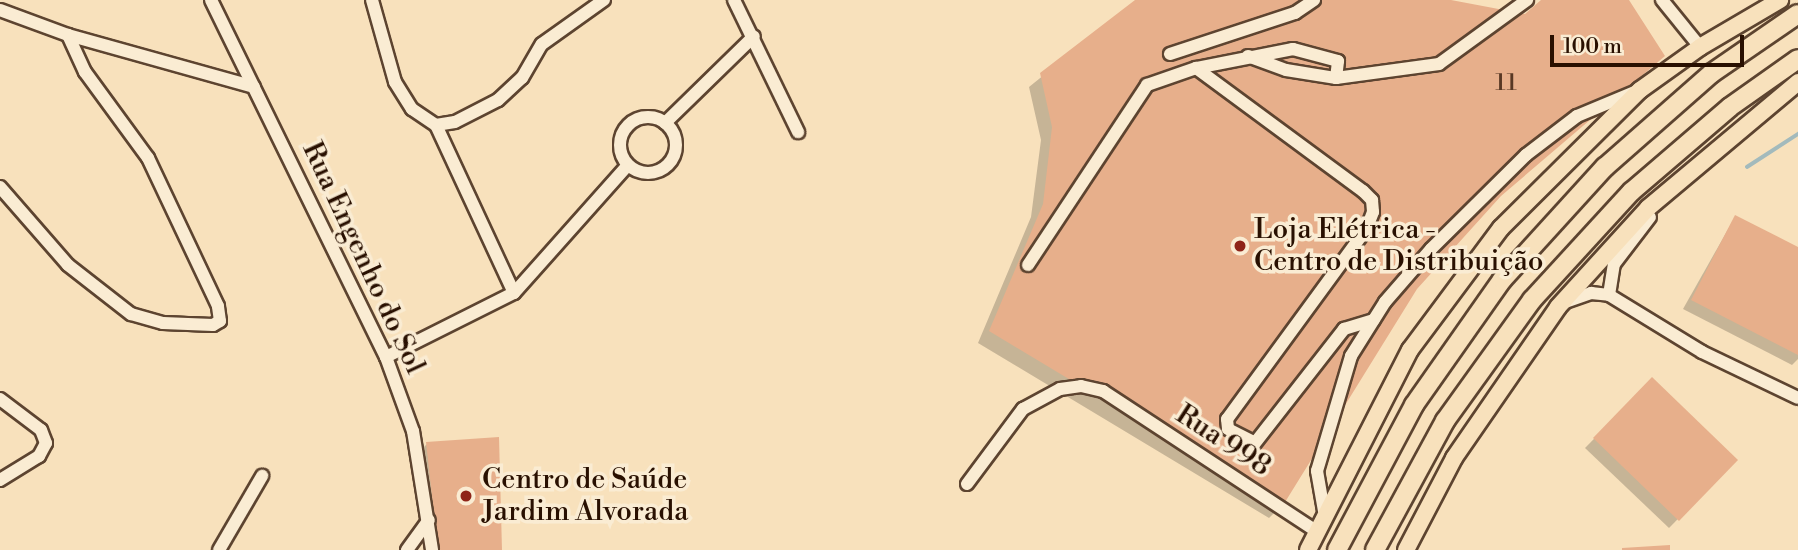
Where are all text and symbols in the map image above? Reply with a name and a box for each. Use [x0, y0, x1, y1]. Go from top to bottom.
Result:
scale bar [1553, 21, 1747, 65]
text: 100 m [1563, 34, 1622, 60]
house number: 11 [1495, 70, 1517, 98]
street label: Rua Engenho do Sol [295, 137, 431, 379]
place label: Loja Elétrica - Centro de Distribuição [1254, 213, 1544, 279]
marker: Loja Elétrica - Centro de Distribuição [1232, 238, 1248, 254]
street label: Rua 998 [1169, 398, 1277, 484]
place label: Centro de Saúde Jardim Alvorada [482, 463, 688, 529]
marker: Centro de Saúde Jardim Alvorada [456, 486, 476, 506]

